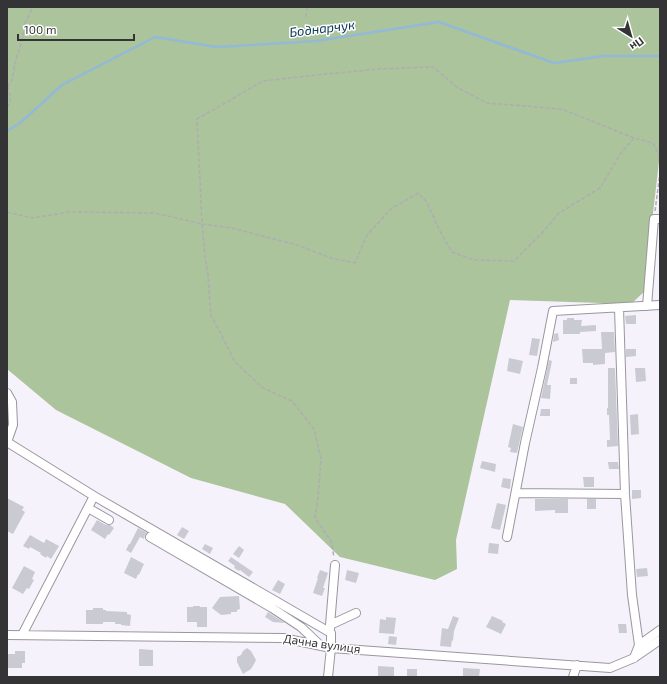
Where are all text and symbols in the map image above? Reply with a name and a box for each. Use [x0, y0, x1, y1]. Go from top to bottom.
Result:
scale bar [18, 16, 134, 42]
water label: Боднарчук [288, 16, 356, 40]
north arrow [611, 16, 651, 56]
text: 100 m [24, 22, 56, 36]
text: Пн [628, 35, 647, 54]
street label: Дачна вулиця [283, 631, 362, 656]

